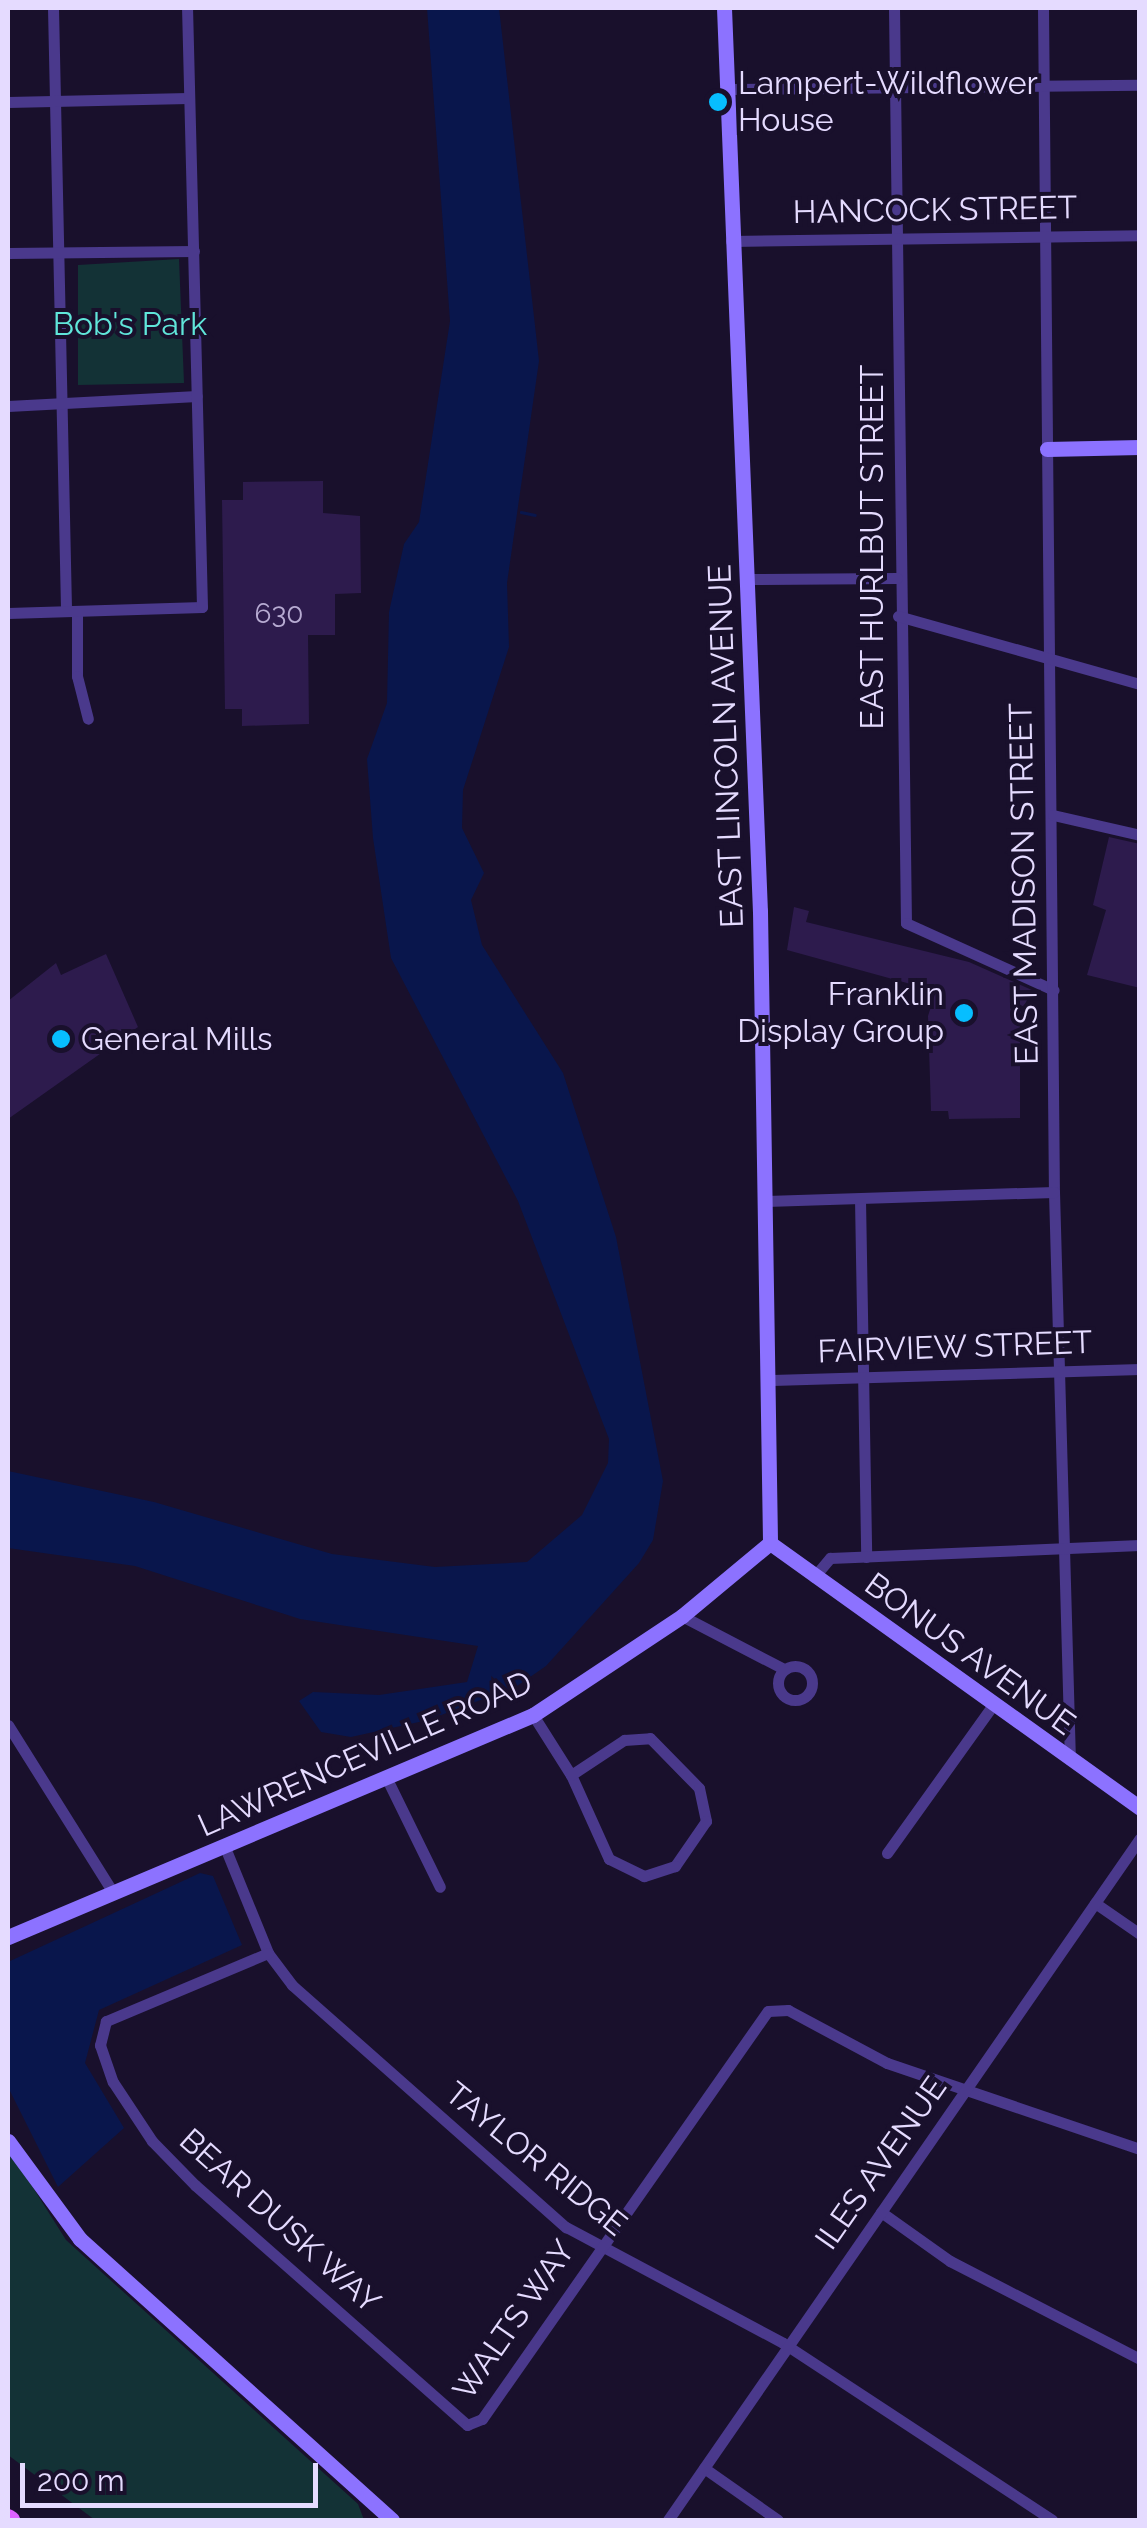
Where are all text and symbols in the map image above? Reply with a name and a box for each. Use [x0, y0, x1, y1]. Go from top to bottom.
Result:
place label: Lampert-Wildflower House [738, 65, 1038, 140]
marker: Lampert-Wildflower House [707, 91, 729, 113]
street label: HANCOCK STREET [792, 188, 1078, 232]
park label: Bob's Park [53, 305, 207, 343]
street label: EAST HURLBUT STREET [853, 364, 891, 730]
street label: EAST LINCOLN AVENUE [700, 563, 752, 929]
house number: 630 [255, 597, 303, 631]
street label: EAST MADISON STREET [1002, 702, 1046, 1066]
place label: Franklin Display Group [736, 976, 944, 1051]
marker: Franklin Display Group [953, 1002, 975, 1024]
place label: General Mills [81, 1020, 274, 1058]
marker: General Mills [50, 1028, 72, 1050]
street label: FAIRVIEW STREET [817, 1323, 1093, 1371]
street label: BONUS AVENUE [857, 1565, 1083, 1743]
street label: LAWRENCEVILLE ROAD [192, 1663, 538, 1845]
street label: ILES AVENUE [807, 2069, 955, 2257]
street label: TAYLOR RIDGE [438, 2074, 634, 2244]
street label: BEAR DUSK WAY [171, 2120, 389, 2322]
street label: WALTS WAY [445, 2232, 583, 2408]
scale bar [25, 2443, 322, 2505]
text: 200 m [37, 2463, 125, 2498]

